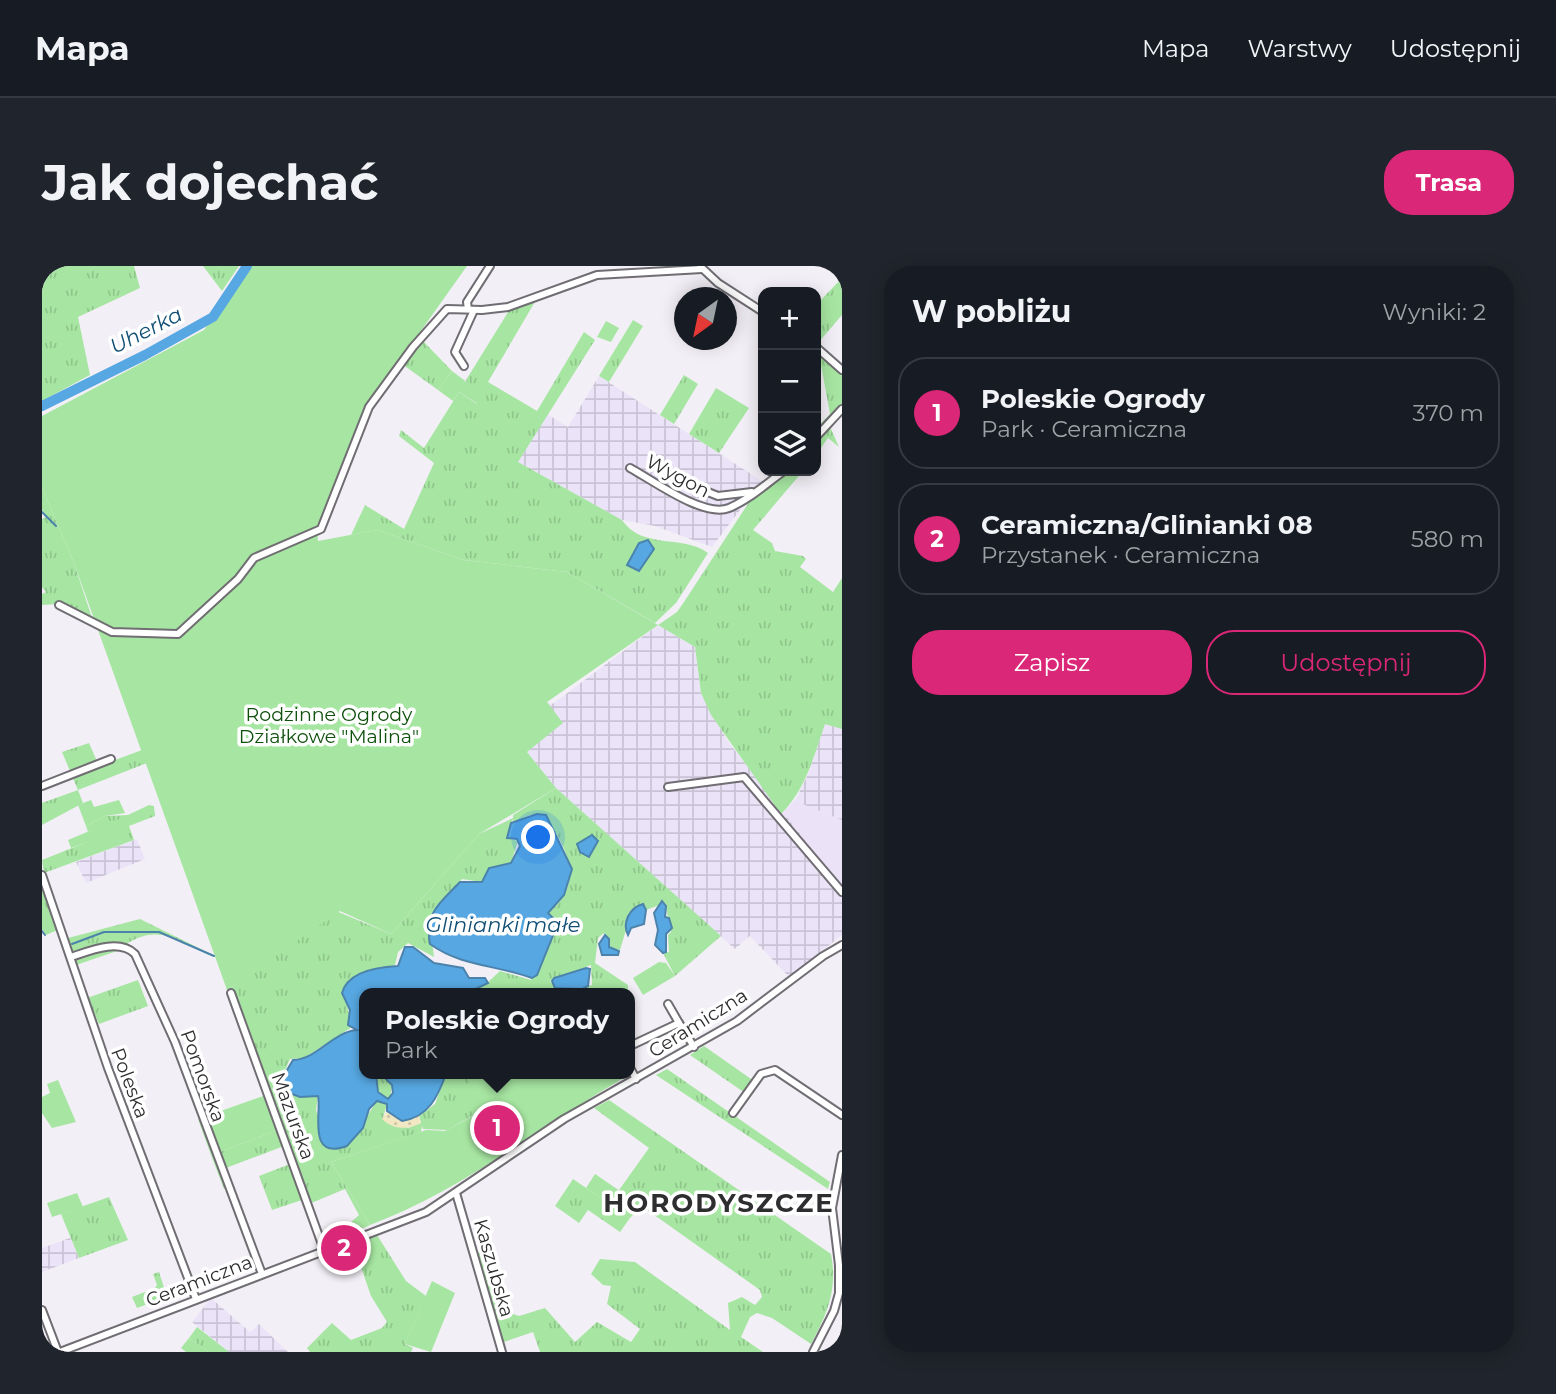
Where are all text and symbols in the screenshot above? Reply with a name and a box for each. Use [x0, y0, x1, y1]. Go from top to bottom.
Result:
text: Mapa [35, 28, 130, 68]
text: Mapa [1142, 34, 1209, 63]
text: Warstwy [1247, 34, 1352, 63]
text: Udostępnij [1390, 34, 1521, 63]
button: Trasa [1384, 150, 1514, 215]
text: Jak dojechać [42, 153, 378, 212]
north arrow [674, 287, 737, 350]
map controls [758, 287, 821, 476]
button: + [758, 287, 821, 350]
text: W pobliżu [912, 293, 1071, 330]
text: Wyniki: 2 [1382, 298, 1486, 326]
water label: Uherka [106, 301, 186, 359]
button: − [758, 350, 821, 413]
text: Poleskie Ogrody [981, 383, 1205, 415]
text: 1 [932, 399, 942, 427]
text: 370 m [1413, 399, 1484, 427]
button: layers [758, 413, 821, 476]
text: Park · Ceramiczna [981, 415, 1187, 443]
street label: Wygon [642, 450, 714, 502]
text: Ceramiczna/Glinianki 08 [981, 509, 1313, 541]
text: 2 [930, 525, 944, 553]
text: 580 m [1411, 525, 1484, 553]
text: Przystanek · Ceramiczna [981, 541, 1260, 569]
button: Zapisz [912, 630, 1192, 695]
button: Udostępnij [1206, 630, 1486, 695]
park label: Rodzinne Ogrody Działkowe "Malina" [239, 703, 419, 748]
your location [521, 820, 555, 854]
water label: Glinianki małe [426, 912, 580, 937]
street label: Ceramiczna [644, 984, 752, 1062]
popup [359, 988, 635, 1079]
text: Poleskie Ogrody [385, 1004, 609, 1036]
street label: Pomorska [176, 1027, 230, 1125]
text: Park [385, 1036, 437, 1064]
street label: Poleska [106, 1045, 154, 1121]
street label: Mazurska [267, 1069, 319, 1163]
pin: 1 [474, 1102, 520, 1154]
district label: HORODYSZCZE [603, 1187, 835, 1219]
street label: Kaszubska [469, 1216, 519, 1320]
pin: 2 [321, 1222, 367, 1274]
street label: Ceramiczna [143, 1250, 255, 1312]

